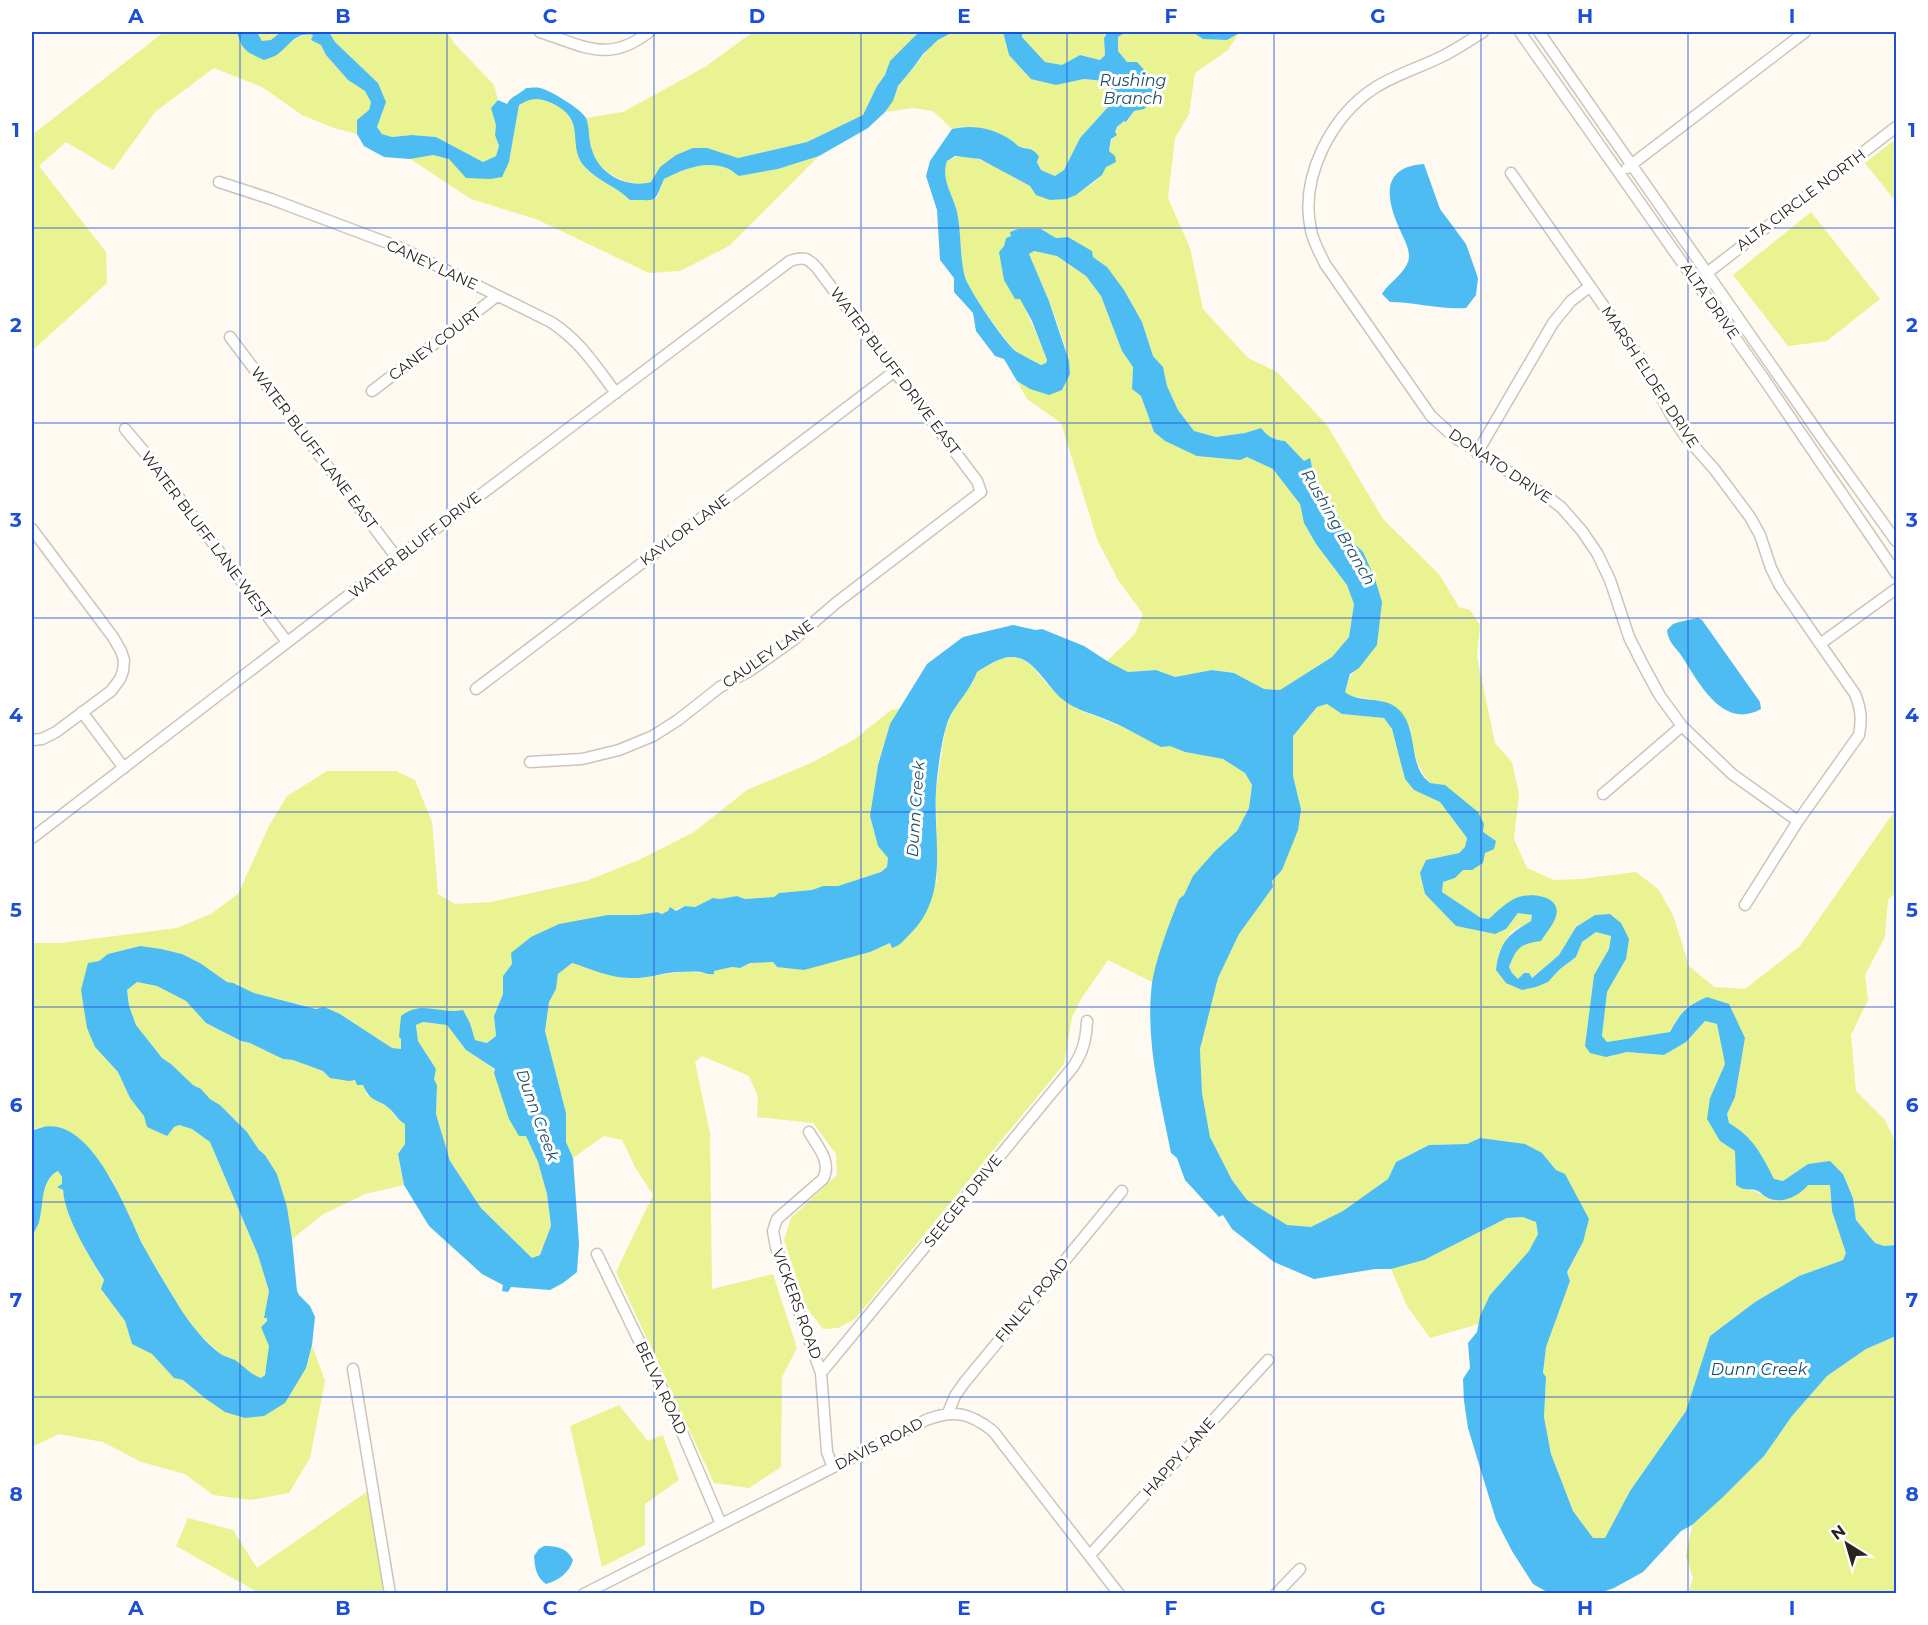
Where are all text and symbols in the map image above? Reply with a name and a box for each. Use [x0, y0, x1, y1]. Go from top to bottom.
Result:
text: A [127, 4, 144, 28]
text: B [335, 4, 351, 28]
text: C [543, 4, 558, 28]
text: D [749, 4, 765, 28]
text: E [957, 4, 971, 28]
text: F [1165, 4, 1178, 28]
text: G [1370, 4, 1386, 28]
text: H [1577, 4, 1593, 28]
text: I [1789, 4, 1795, 28]
water label: Rushing Branch [1099, 71, 1167, 108]
text: 1 [12, 118, 20, 142]
text: 1 [1908, 118, 1916, 142]
street label: ALTA CIRCLE NORTH [1732, 145, 1869, 254]
street label: CANEY LANE [384, 235, 481, 294]
street label: ALTA DRIVE [1677, 259, 1744, 343]
street label: WATER BLUFF DRIVE EAST [826, 283, 965, 458]
street label: MARSH ELDER DRIVE [1597, 302, 1703, 451]
street label: CANEY COURT [385, 303, 485, 384]
text: 2 [10, 313, 22, 337]
text: 2 [1906, 313, 1918, 337]
street label: WATER BLUFF LANE EAST [247, 363, 382, 533]
street label: DONATO DRIVE [1445, 424, 1555, 507]
street label: WATER BLUFF LANE WEST [137, 447, 276, 622]
water label: Rushing Branch [1298, 466, 1380, 589]
street label: WATER BLUFF DRIVE [345, 487, 485, 602]
street label: KAYLOR LANE [636, 490, 733, 570]
text: 3 [9, 508, 22, 532]
text: 3 [1905, 508, 1918, 532]
street label: CAULEY LANE [719, 615, 817, 692]
text: 4 [9, 703, 23, 727]
text: 4 [1905, 703, 1919, 727]
water label: Dunn Creek [903, 759, 928, 858]
text: 5 [10, 898, 22, 922]
text: 5 [1906, 898, 1918, 922]
water label: Dunn Creek [512, 1067, 563, 1165]
text: 6 [10, 1093, 23, 1117]
text: 6 [1906, 1093, 1919, 1117]
street label: SEEGER DRIVE [920, 1151, 1006, 1251]
street label: VICKERS ROAD [769, 1246, 826, 1362]
street label: FINLEY ROAD [991, 1253, 1073, 1346]
text: 7 [10, 1288, 22, 1312]
text: 7 [1906, 1288, 1918, 1312]
street label: BELVA ROAD [632, 1338, 691, 1437]
water label: Dunn Creek [1711, 1360, 1809, 1379]
street label: DAVIS ROAD [831, 1413, 926, 1474]
street label: HAPPY LANE [1138, 1413, 1219, 1500]
text: 8 [9, 1482, 23, 1506]
text: 8 [1905, 1482, 1919, 1506]
north arrow [1817, 1514, 1877, 1574]
text: N [1827, 1521, 1849, 1544]
text: A [127, 1596, 144, 1620]
text: B [335, 1596, 351, 1620]
text: C [543, 1596, 558, 1620]
text: D [749, 1596, 765, 1620]
text: E [957, 1596, 971, 1620]
text: F [1165, 1596, 1178, 1620]
text: G [1370, 1596, 1386, 1620]
text: H [1577, 1596, 1593, 1620]
text: I [1789, 1596, 1795, 1620]

